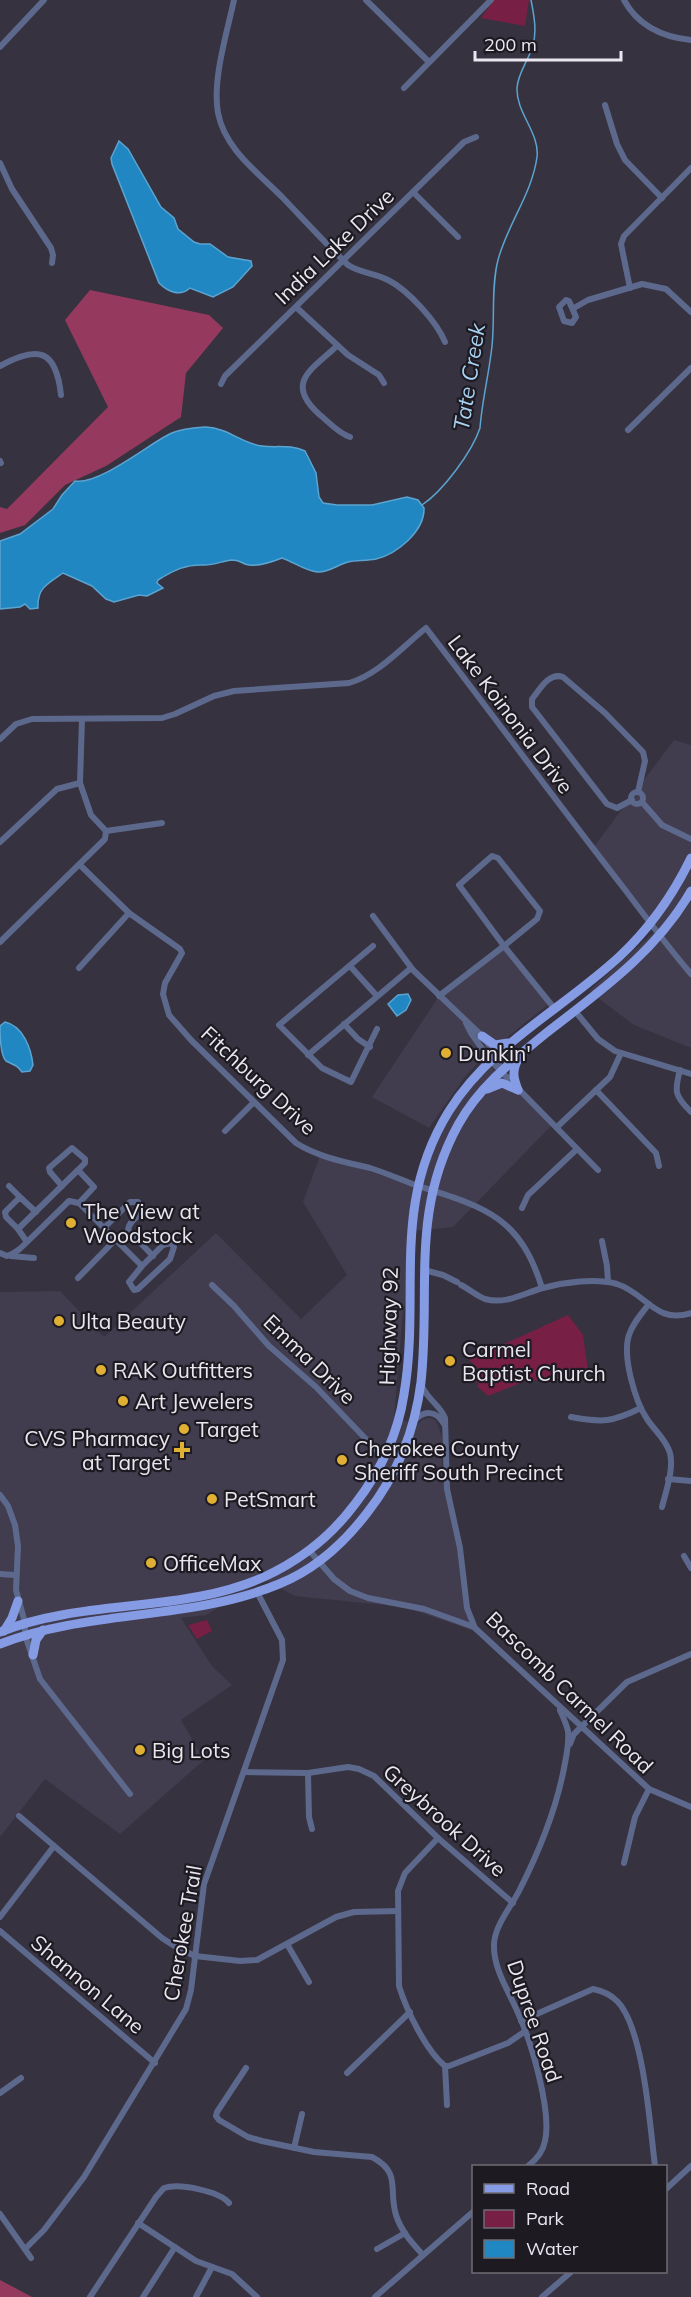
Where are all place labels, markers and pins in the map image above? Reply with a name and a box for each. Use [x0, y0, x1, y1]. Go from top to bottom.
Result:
place label: Dunkin' [458, 1040, 531, 1066]
marker: Dunkin' [439, 1046, 453, 1060]
place label: The View at Woodstock [83, 1198, 200, 1248]
marker: The View at Woodstock [64, 1216, 78, 1230]
place label: Ulta Beauty [71, 1308, 186, 1334]
marker: Ulta Beauty [52, 1314, 66, 1328]
place label: Carmel Baptist Church [462, 1336, 606, 1386]
marker: Carmel Baptist Church [443, 1354, 457, 1368]
place label: RAK Outfitters [113, 1357, 253, 1383]
marker: RAK Outfitters [94, 1363, 108, 1377]
place label: Art Jewelers [135, 1388, 254, 1414]
marker: Art Jewelers [116, 1394, 130, 1408]
place label: Target [196, 1416, 259, 1442]
marker: Target [177, 1422, 191, 1436]
place label: CVS Pharmacy at Target [24, 1425, 170, 1475]
place label: Cherokee County Sheriff South Precinct [354, 1435, 563, 1485]
marker: CVS Pharmacy at Target [175, 1443, 189, 1457]
marker: Cherokee County Sheriff South Precinct [335, 1453, 349, 1467]
place label: PetSmart [224, 1486, 316, 1512]
marker: PetSmart [205, 1492, 219, 1506]
place label: OfficeMax [163, 1550, 262, 1576]
marker: OfficeMax [144, 1556, 158, 1570]
place label: Big Lots [152, 1737, 230, 1763]
marker: Big Lots [133, 1743, 147, 1757]

